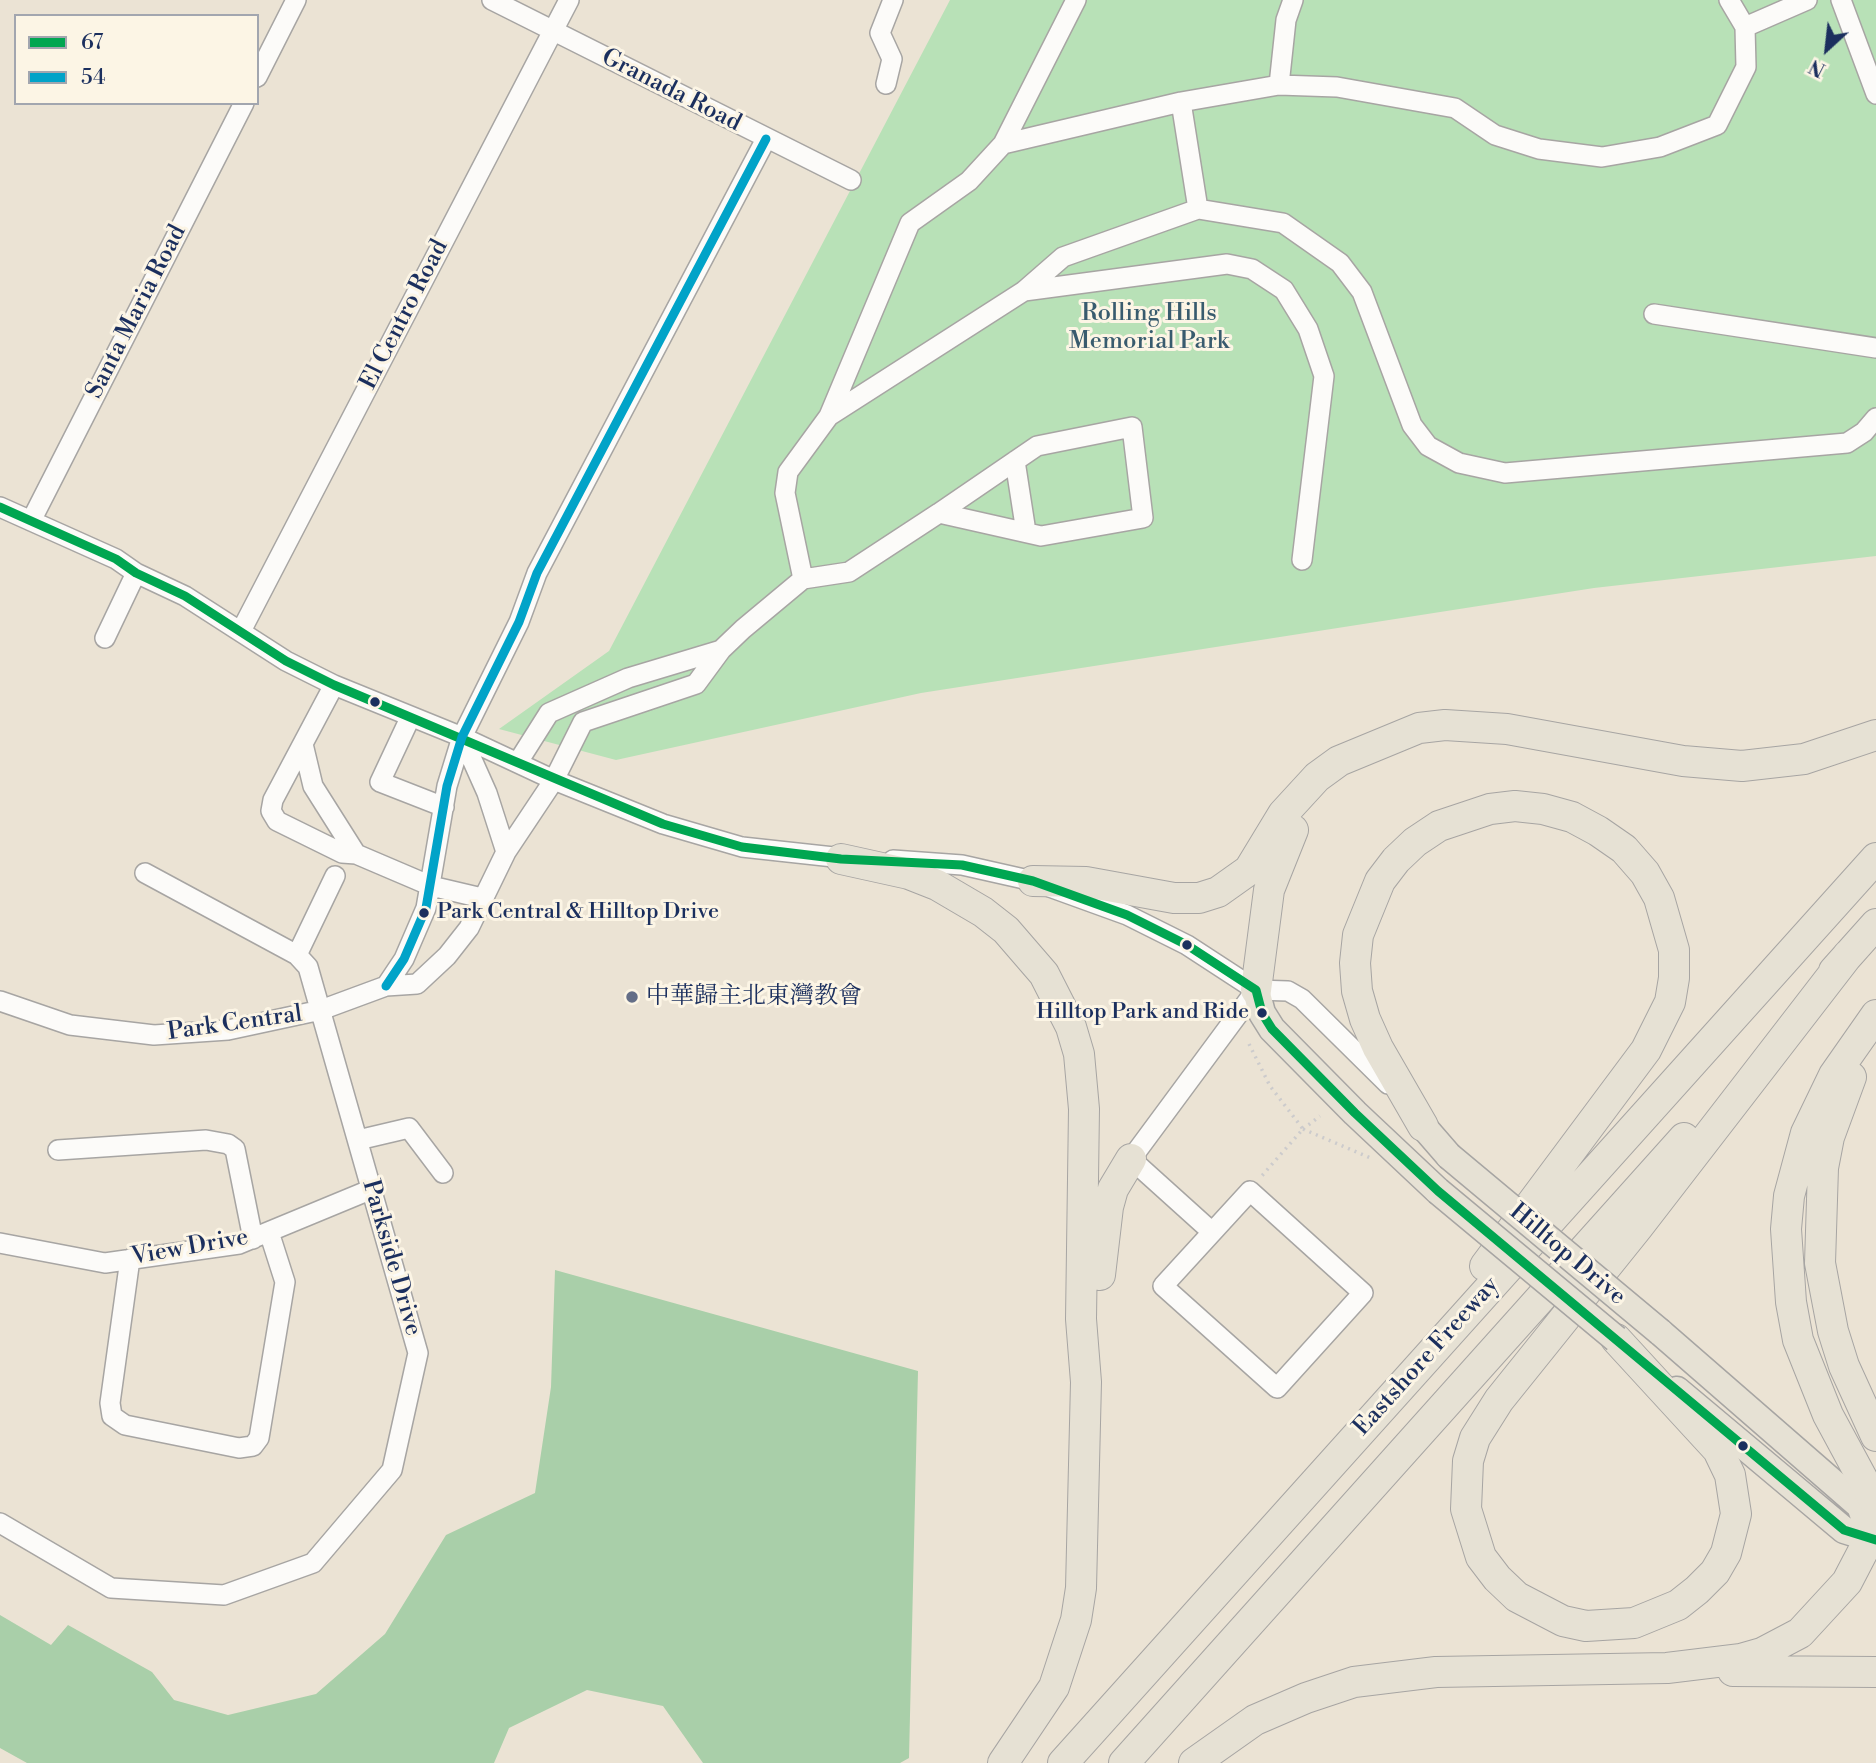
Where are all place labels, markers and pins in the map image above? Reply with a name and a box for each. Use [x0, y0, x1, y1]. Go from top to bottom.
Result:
unlabelled marker [368, 695, 382, 709]
place label: Park Central & Hilltop Drive [437, 900, 719, 926]
marker: Park Central & Hilltop Drive [417, 906, 431, 920]
unlabelled marker [1180, 938, 1194, 952]
place label: 中華歸主北東灣教會 [646, 983, 862, 1011]
marker: 中華歸主北東灣教會 [624, 989, 640, 1005]
place label: Hilltop Park and Ride [1036, 1000, 1249, 1026]
marker: Hilltop Park and Ride [1255, 1006, 1269, 1020]
unlabelled marker [1736, 1439, 1750, 1453]

